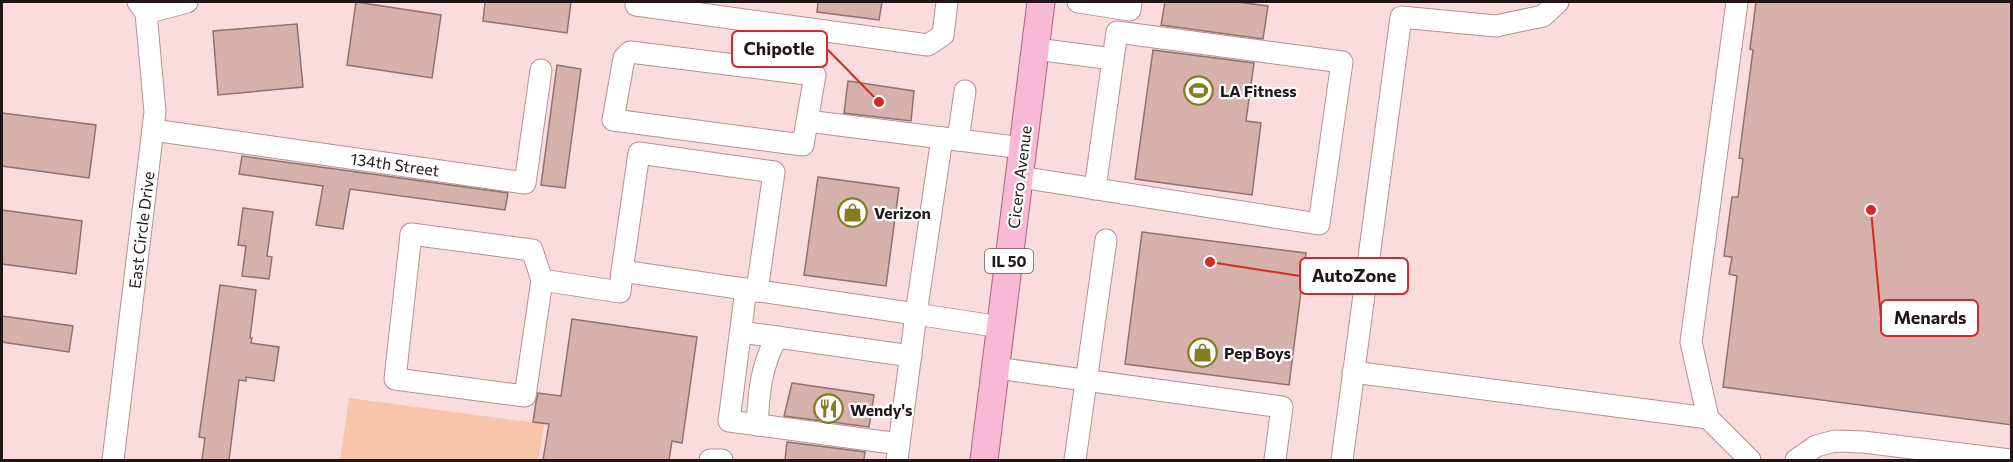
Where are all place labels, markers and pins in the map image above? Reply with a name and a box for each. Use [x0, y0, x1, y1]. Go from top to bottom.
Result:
callout: Chipotle [732, 31, 827, 67]
sports icon: LA Fitness [1183, 74, 1215, 106]
place label: LA Fitness [1220, 81, 1297, 100]
shop icon: Verizon [837, 196, 869, 228]
place label: Verizon [874, 203, 931, 222]
callout: AutoZone [1300, 258, 1408, 294]
callout: Menards [1881, 300, 1978, 336]
shop icon: Pep Boys [1187, 336, 1219, 368]
place label: Pep Boys [1224, 343, 1291, 362]
restaurant icon: Wendy's [813, 393, 845, 425]
place label: Wendy's [850, 400, 913, 419]

